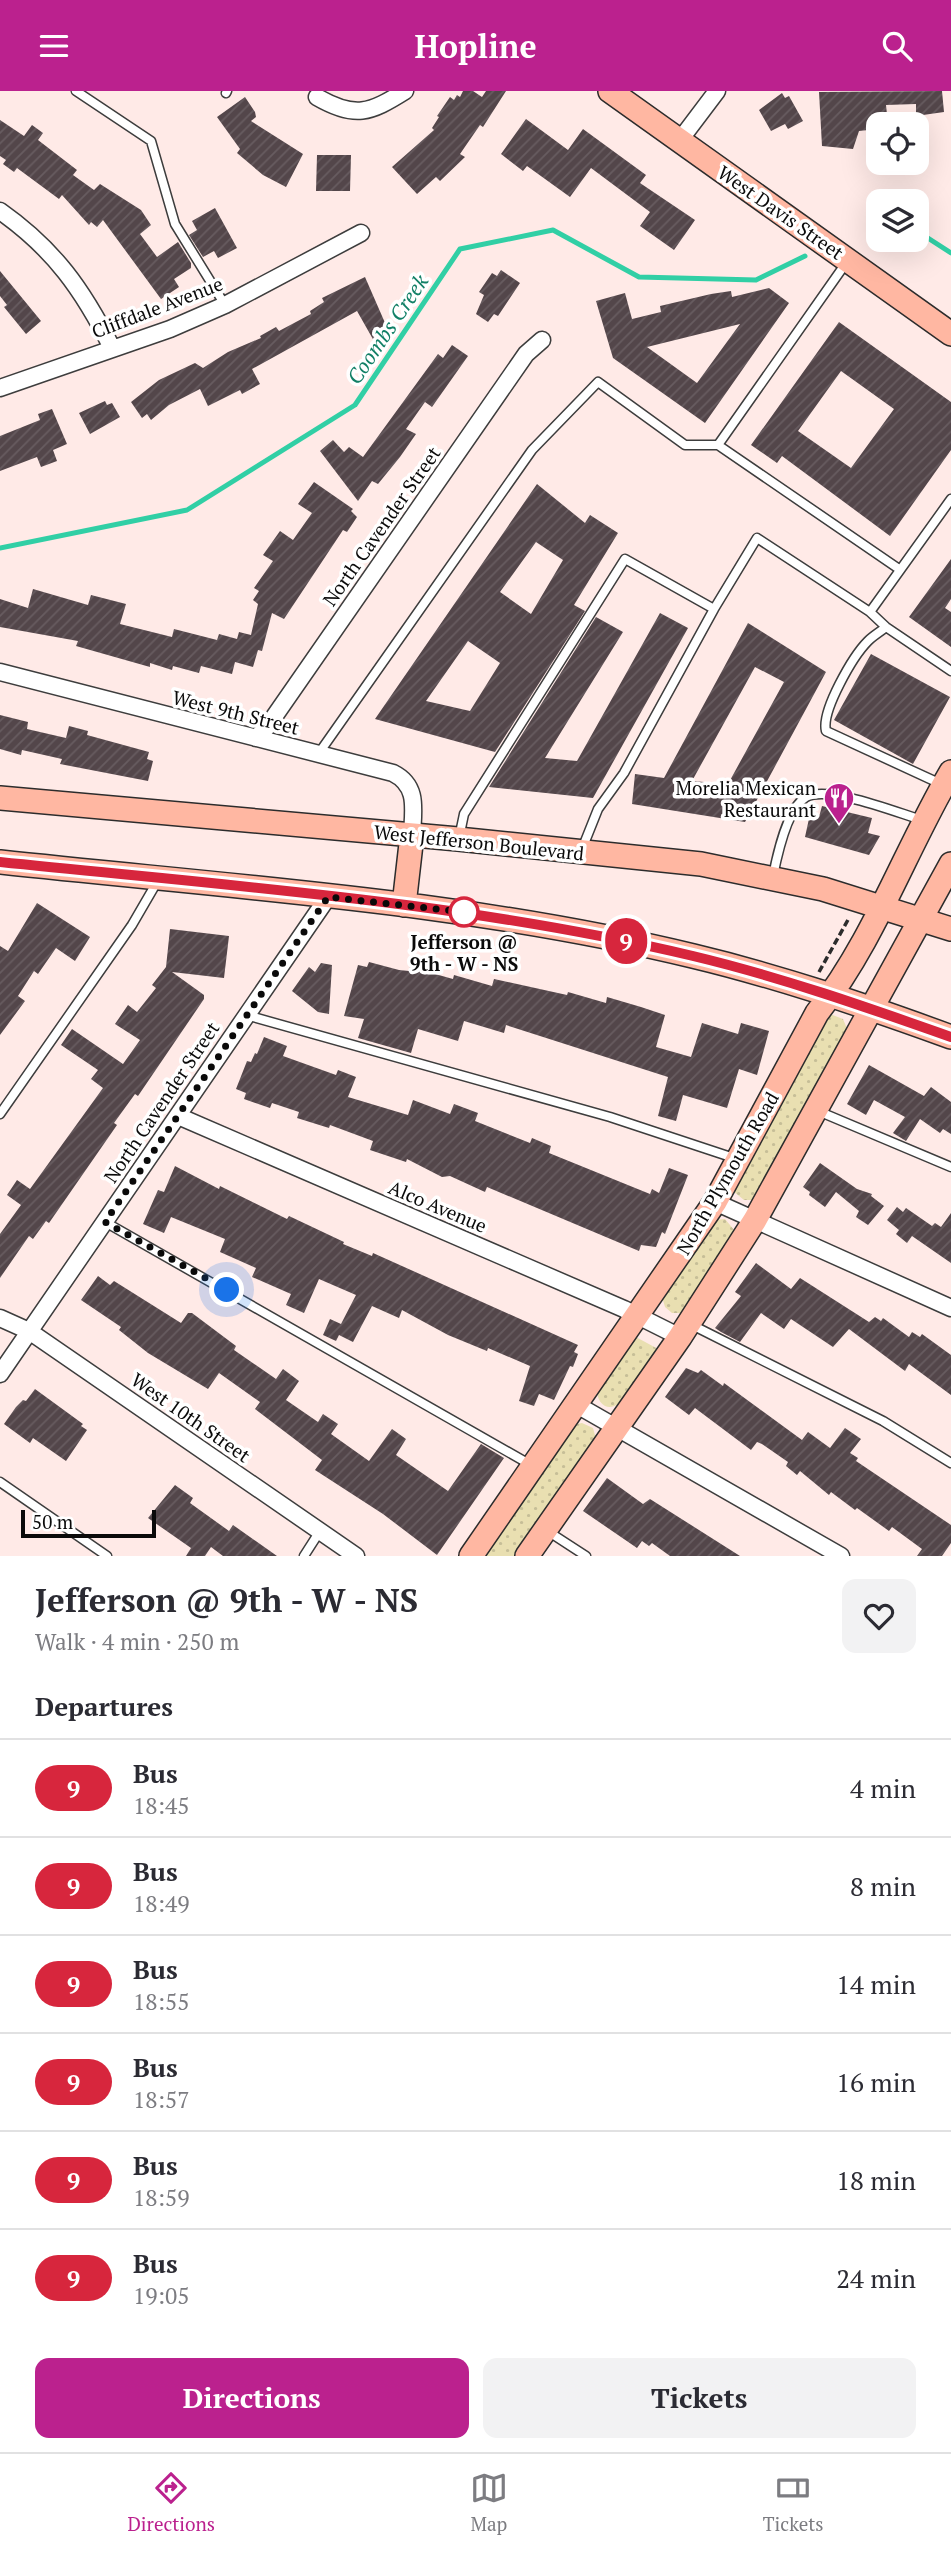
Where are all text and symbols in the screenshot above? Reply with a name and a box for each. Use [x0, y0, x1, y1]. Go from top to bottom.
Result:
text: Hopline [414, 25, 537, 67]
icon: menu [35, 27, 73, 65]
icon: search [878, 27, 916, 65]
map controls [866, 112, 929, 252]
button: locate [866, 112, 929, 175]
street label: West Davis Street [713, 159, 849, 265]
button: layers [866, 189, 929, 252]
water label: Coombs Creek [340, 268, 435, 389]
street label: Cliffdale Avenue [88, 271, 226, 343]
street label: North Cavender Street [316, 441, 446, 611]
street label: West 9th Street [170, 684, 302, 740]
place label: Morelia Mexican Restaurant [676, 775, 816, 822]
restaurant icon: Morelia Mexican Restaurant [822, 781, 856, 825]
street label: West Jefferson Boulevard [373, 819, 586, 866]
marker: Jefferson @ 9th - W - NS [449, 897, 479, 927]
line badge: 9 [603, 918, 649, 964]
text: 9 [619, 925, 633, 957]
place label: Jefferson @ 9th - W - NS [410, 929, 518, 976]
street label: North Cavender Street [98, 1017, 224, 1187]
street label: North Plymouth Road [670, 1087, 784, 1259]
street label: Alco Avenue [385, 1174, 491, 1238]
your location [209, 1272, 244, 1307]
street label: West 10th Street [127, 1367, 255, 1467]
scale bar [21, 1507, 156, 1539]
text: 50 m [32, 1509, 73, 1534]
text: Jefferson @ 9th - W - NS [35, 1578, 418, 1621]
button: heart [842, 1579, 916, 1653]
text: Walk · 4 min · 250 m [35, 1626, 239, 1657]
text: Departures [35, 1689, 173, 1723]
text: Bus [133, 1756, 178, 1790]
text: 4 min [850, 1771, 916, 1805]
text: 9 [67, 1772, 80, 1804]
text: 18:45 [133, 1790, 190, 1821]
text: Bus [133, 1854, 178, 1888]
text: 8 min [850, 1869, 916, 1903]
text: 9 [67, 1870, 80, 1902]
text: 18:49 [133, 1888, 190, 1919]
text: Bus [133, 1952, 178, 1986]
text: 14 min [836, 1967, 916, 2001]
text: 9 [67, 1968, 80, 2000]
text: 18:55 [133, 1986, 190, 2017]
text: Bus [133, 2050, 178, 2084]
text: 16 min [836, 2065, 916, 2099]
text: 9 [67, 2066, 80, 2098]
text: 18:57 [133, 2084, 190, 2115]
text: Bus [133, 2148, 178, 2182]
text: 18 min [836, 2163, 916, 2197]
text: 9 [67, 2164, 80, 2196]
text: 18:59 [133, 2182, 190, 2213]
text: Bus [133, 2246, 178, 2280]
text: 24 min [836, 2261, 916, 2295]
text: 9 [67, 2262, 80, 2294]
text: 19:05 [133, 2280, 190, 2311]
button: Directions [35, 2358, 469, 2438]
button: Tickets [483, 2358, 916, 2438]
tab: Directions [127, 2469, 215, 2536]
tab: Map [470, 2469, 508, 2536]
tab: Tickets [763, 2469, 824, 2536]

